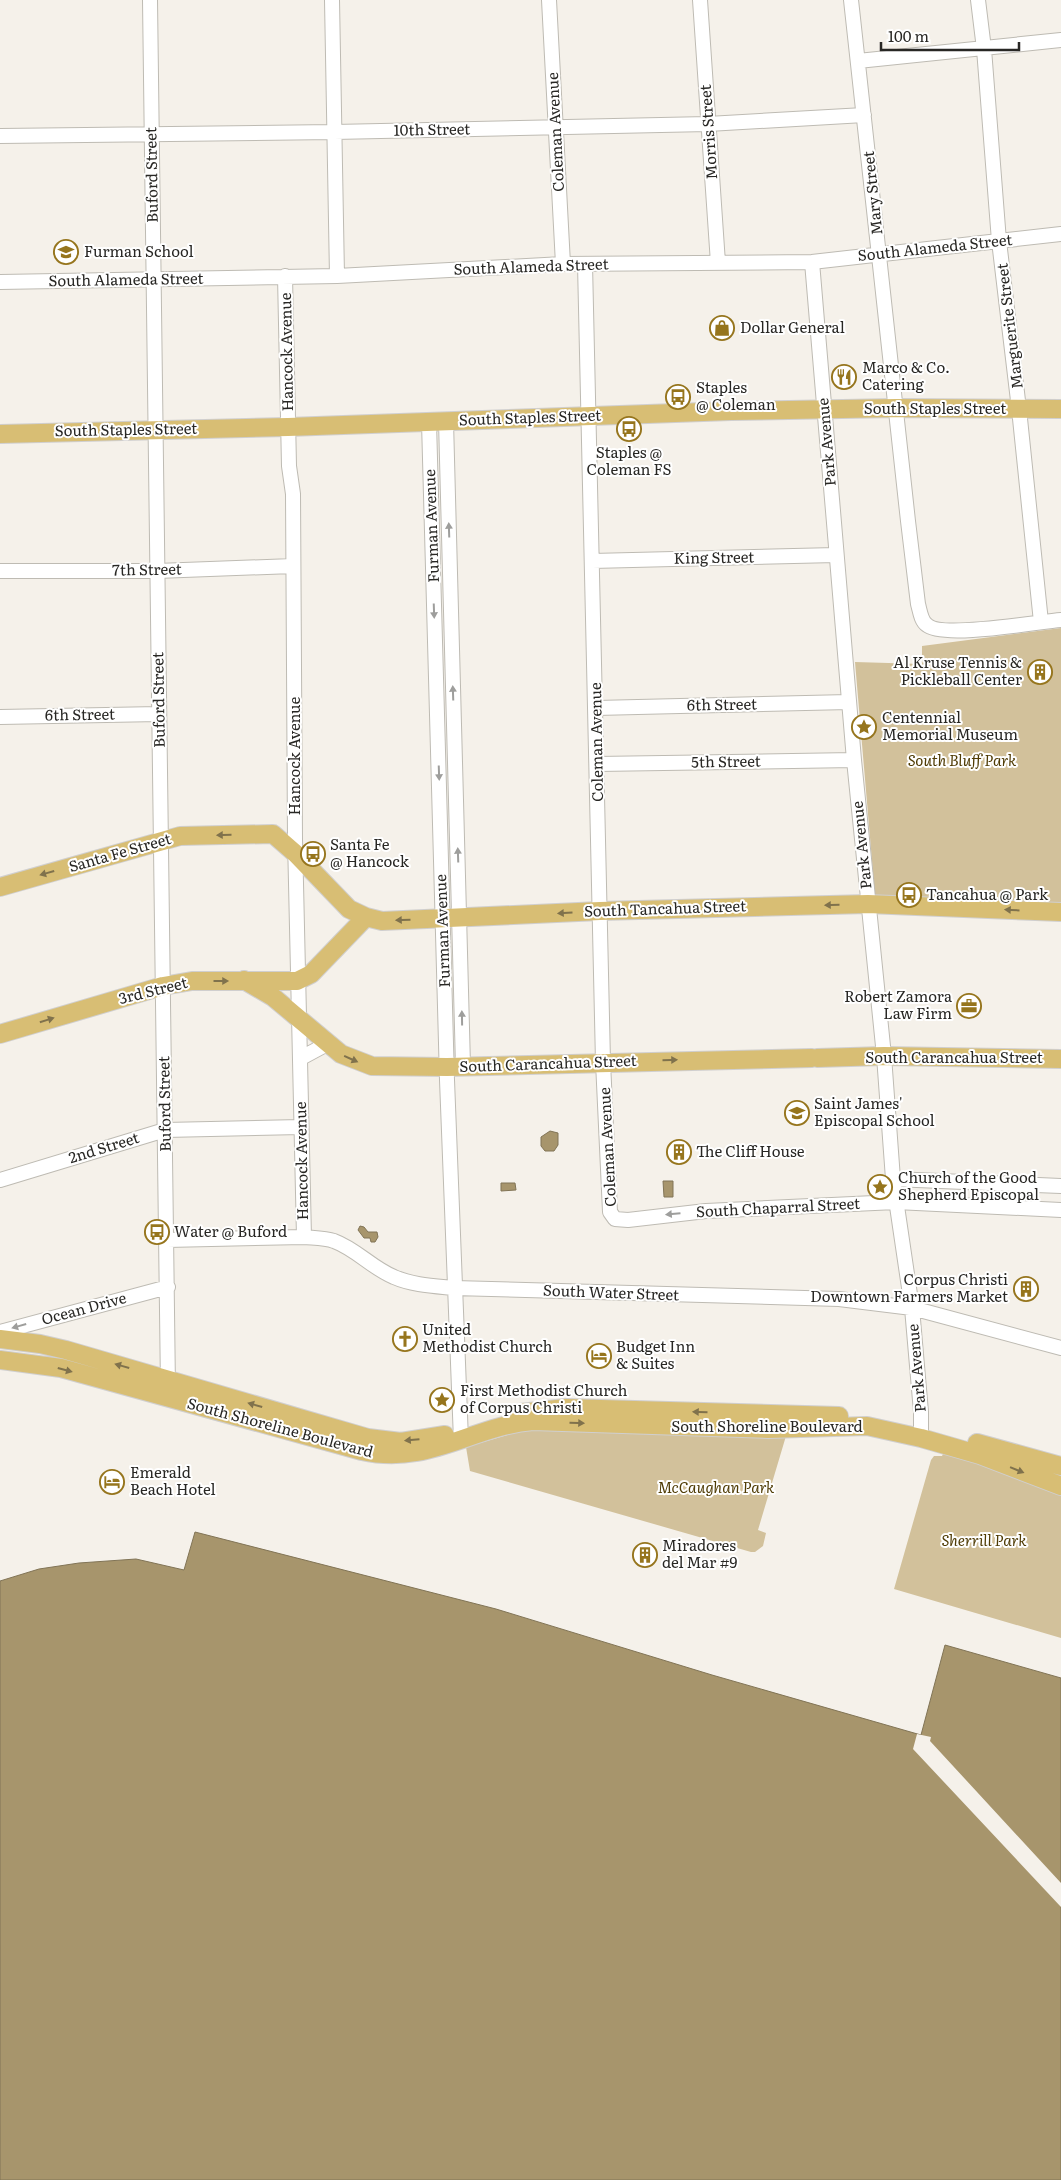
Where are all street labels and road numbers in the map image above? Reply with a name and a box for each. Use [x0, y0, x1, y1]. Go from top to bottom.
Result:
street label: Coleman Avenue [540, 72, 569, 192]
street label: Morris Street [693, 84, 722, 180]
street label: 10th Street [393, 116, 471, 141]
street label: Buford Street [138, 127, 163, 223]
street label: Mary Street [856, 150, 887, 236]
street label: South Alameda Street [856, 227, 1013, 266]
street label: South Alameda Street [453, 251, 609, 280]
street label: Marguerite Street [989, 262, 1028, 390]
street label: South Alameda Street [48, 266, 204, 291]
street label: Hancock Avenue [273, 292, 298, 412]
street label: South Staples Street [864, 396, 1006, 419]
street label: Park Avenue [810, 397, 841, 487]
street label: South Staples Street [458, 403, 602, 430]
street label: South Staples Street [54, 416, 197, 441]
street label: Furman Avenue [417, 469, 444, 583]
street label: King Street [674, 544, 754, 569]
street label: 7th Street [112, 556, 182, 581]
street label: Buford Street [145, 652, 170, 748]
street label: Coleman Avenue [583, 682, 608, 802]
street label: 6th Street [687, 691, 757, 716]
street label: Hancock Avenue [282, 696, 305, 815]
street label: 6th Street [45, 701, 115, 726]
street label: 5th Street [691, 748, 761, 773]
street label: Park Avenue [844, 800, 877, 890]
street label: Santa Fe Street [66, 826, 173, 877]
street label: Furman Avenue [428, 874, 455, 988]
street label: South Tancahua Street [584, 893, 746, 922]
street label: 3rd Street [116, 970, 189, 1009]
street label: South Carancahua Street [865, 1045, 1043, 1068]
street label: South Carancahua Street [459, 1048, 637, 1077]
street label: Buford Street [151, 1056, 176, 1152]
street label: Coleman Avenue [592, 1087, 621, 1207]
street label: Hancock Avenue [288, 1101, 313, 1221]
street label: 2nd Street [66, 1125, 142, 1168]
street label: South Chaparral Street [695, 1191, 861, 1222]
street label: South Water Street [543, 1278, 679, 1305]
street label: Ocean Drive [39, 1285, 129, 1330]
street label: Park Avenue [900, 1323, 931, 1413]
street label: South Shoreline Boulevard [185, 1391, 376, 1462]
street label: South Shoreline Boulevard [671, 1414, 863, 1437]

